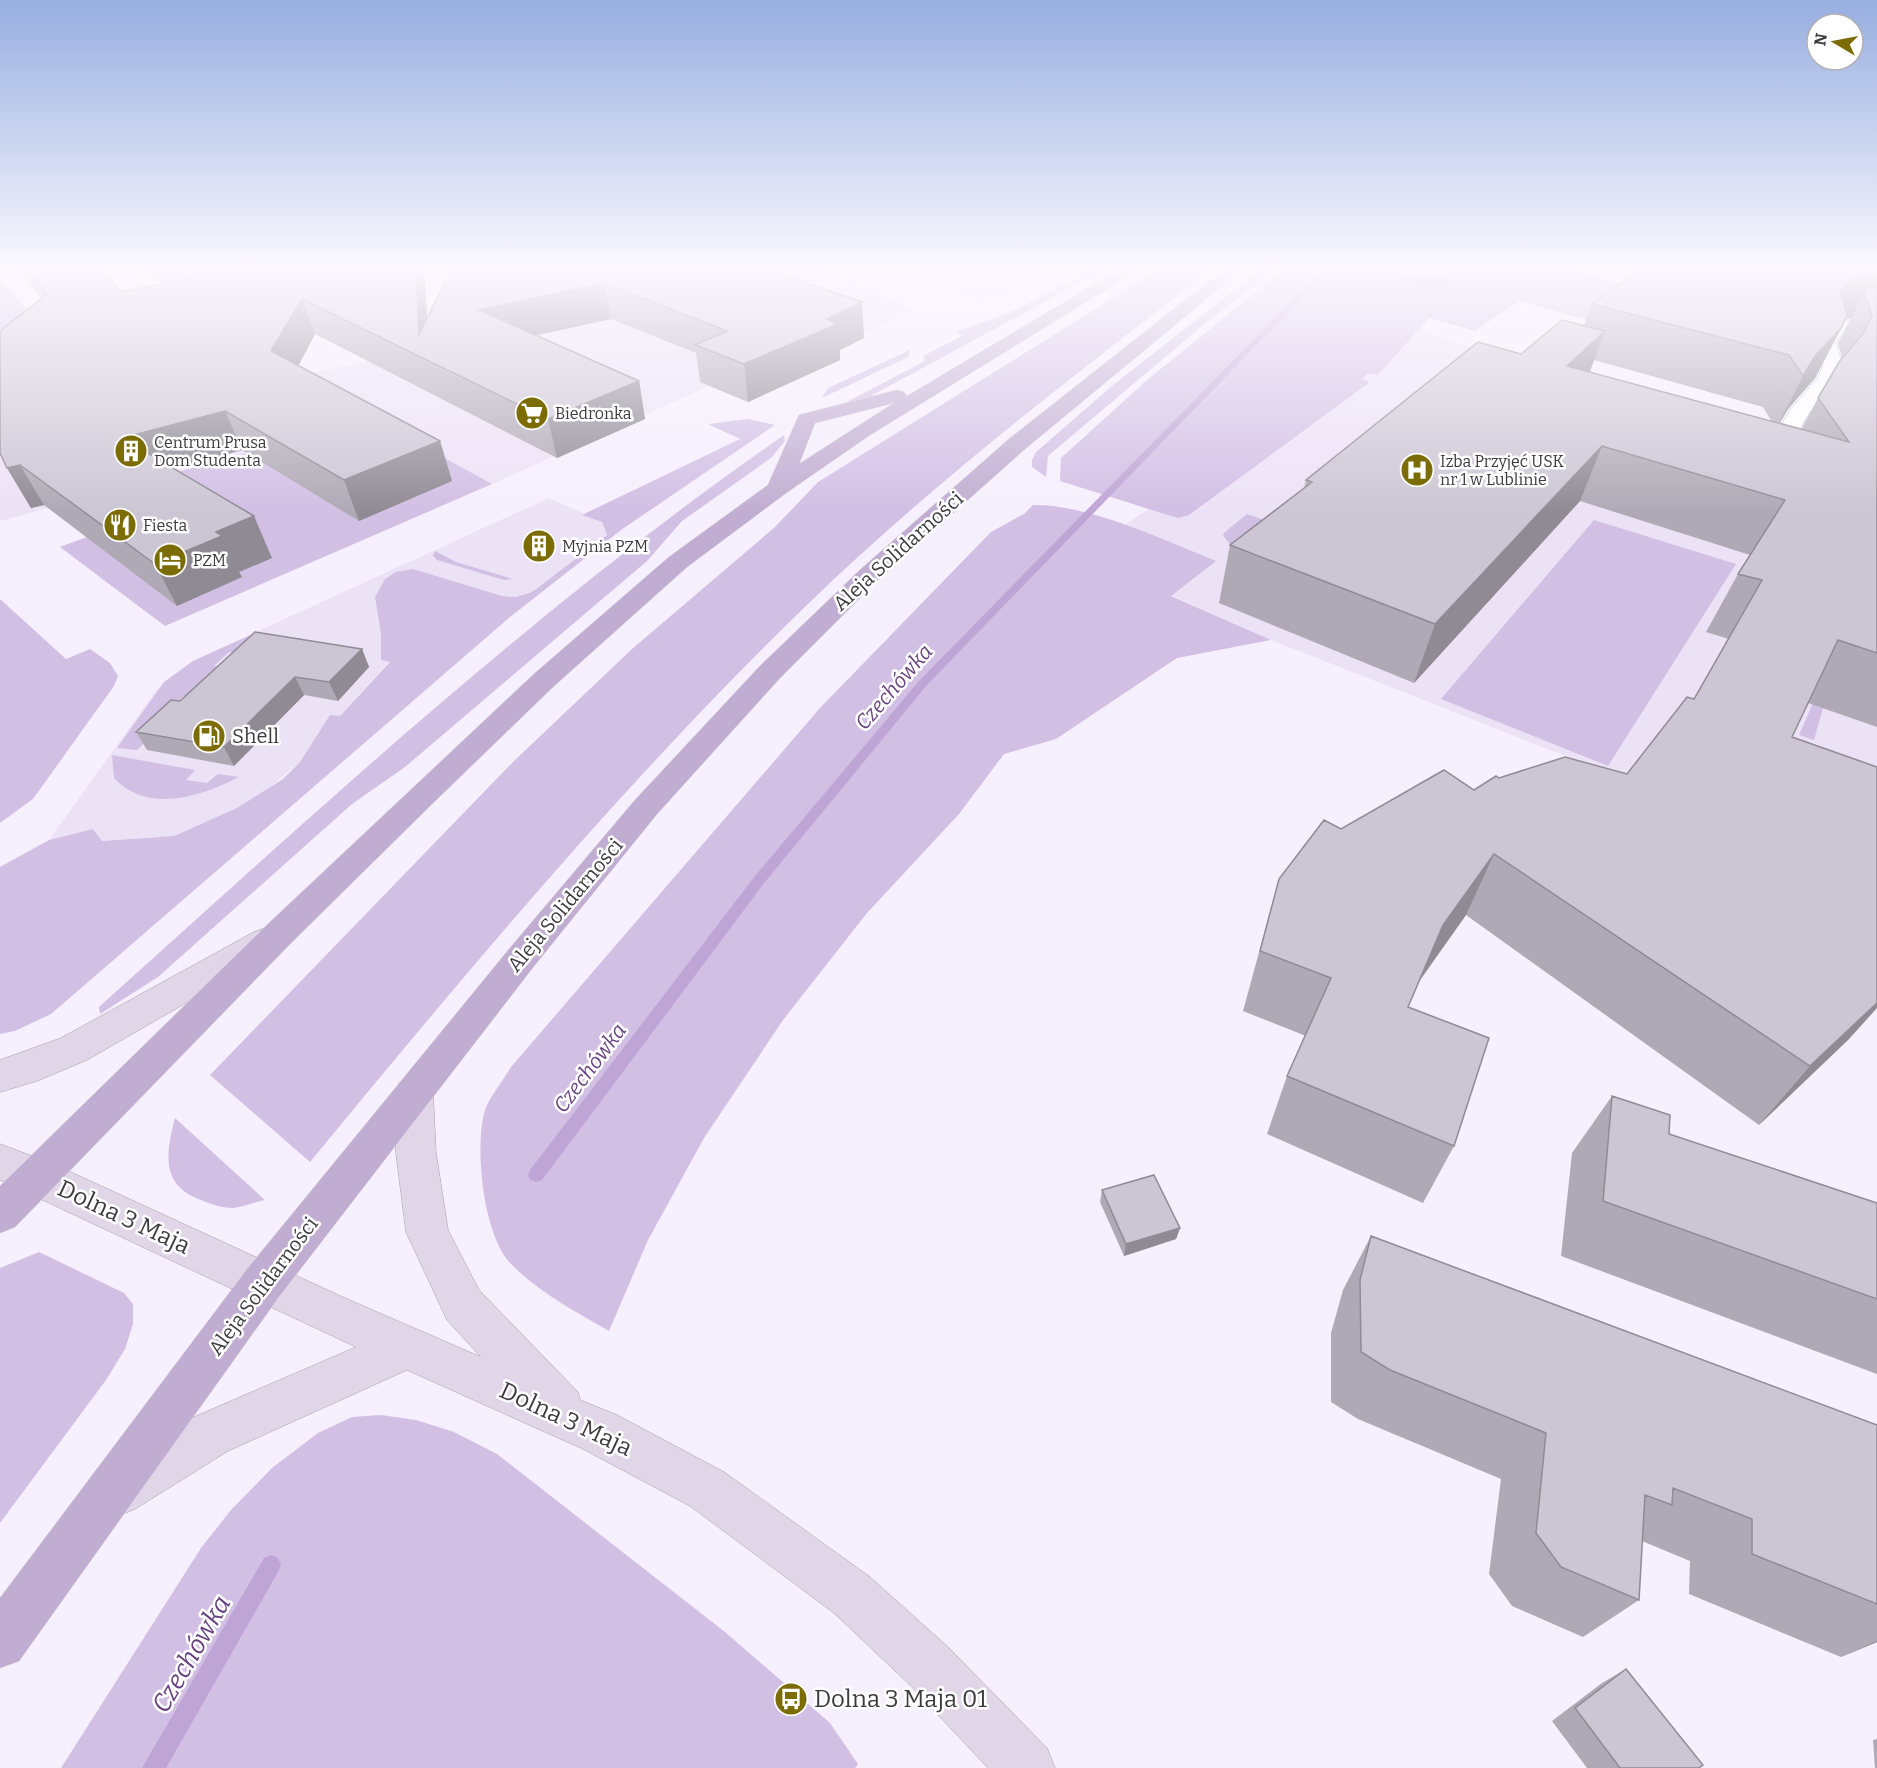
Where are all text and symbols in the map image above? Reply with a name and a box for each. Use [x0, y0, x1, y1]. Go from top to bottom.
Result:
north arrow [1805, 12, 1865, 72]
text: N [1810, 32, 1831, 47]
supermarket icon: Biedronka [514, 395, 550, 431]
place label: Biedronka [555, 404, 632, 423]
building icon: Centrum Prusa Dom Studenta [113, 433, 149, 469]
place label: Centrum Prusa Dom Studenta [154, 433, 267, 470]
hospital icon: Izba Przyjęć USK nr 1 w Lublinie [1399, 452, 1435, 488]
place label: Izba Przyjęć USK nr 1 w Lublinie [1440, 452, 1565, 489]
street label: Aleja Solidarności [828, 486, 969, 616]
restaurant icon: Fiesta [102, 507, 138, 543]
place label: Fiesta [143, 516, 188, 535]
building icon: Myjnia PZM [521, 528, 557, 564]
place label: Myjnia PZM [562, 537, 648, 556]
hotel icon: PZM [152, 542, 188, 578]
place label: PZM [193, 551, 226, 570]
water label: Czechówka [850, 639, 938, 735]
fuel station icon: Shell [191, 718, 227, 754]
place label: Shell [232, 724, 279, 748]
street label: Aleja Solidarności [502, 833, 629, 977]
water label: Czechówka [548, 1018, 632, 1118]
street label: Dolna 3 Maja [53, 1174, 195, 1260]
street label: Aleja Solidarności [203, 1212, 324, 1360]
street label: Dolna 3 Maja [495, 1376, 637, 1462]
water label: Czechówka [146, 1590, 237, 1718]
bus stop icon: Dolna 3 Maja 01 [773, 1681, 809, 1717]
place label: Dolna 3 Maja 01 [814, 1685, 987, 1713]

